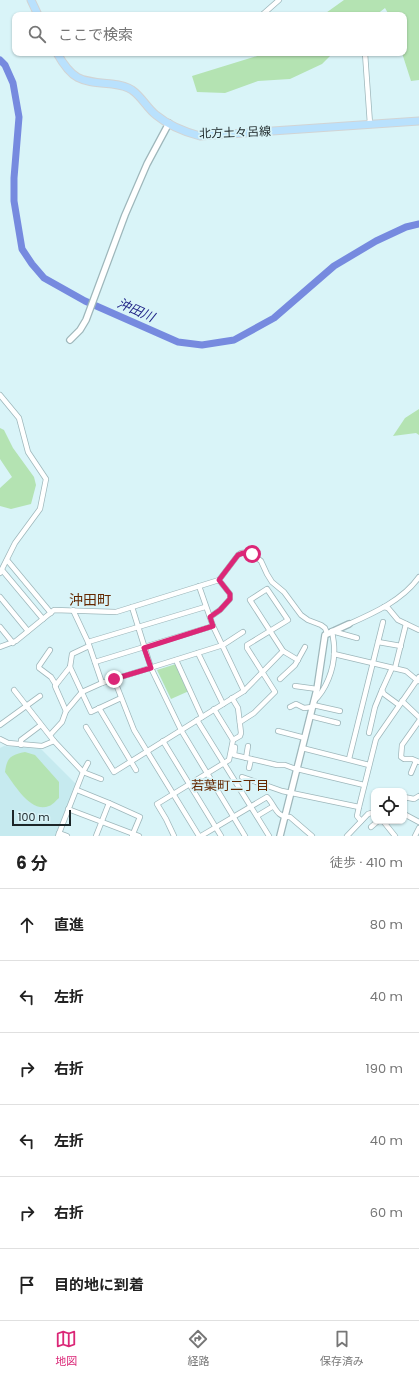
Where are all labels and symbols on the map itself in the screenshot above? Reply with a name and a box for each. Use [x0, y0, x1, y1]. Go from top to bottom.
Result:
street label: 北方土々呂線 [199, 122, 271, 142]
water label: 沖田川 [114, 293, 159, 327]
route start [243, 545, 261, 563]
district label: 沖田町 [69, 590, 111, 610]
route end [105, 670, 123, 688]
district label: 若葉町二丁目 [191, 776, 269, 795]
scale bar [12, 808, 71, 827]

